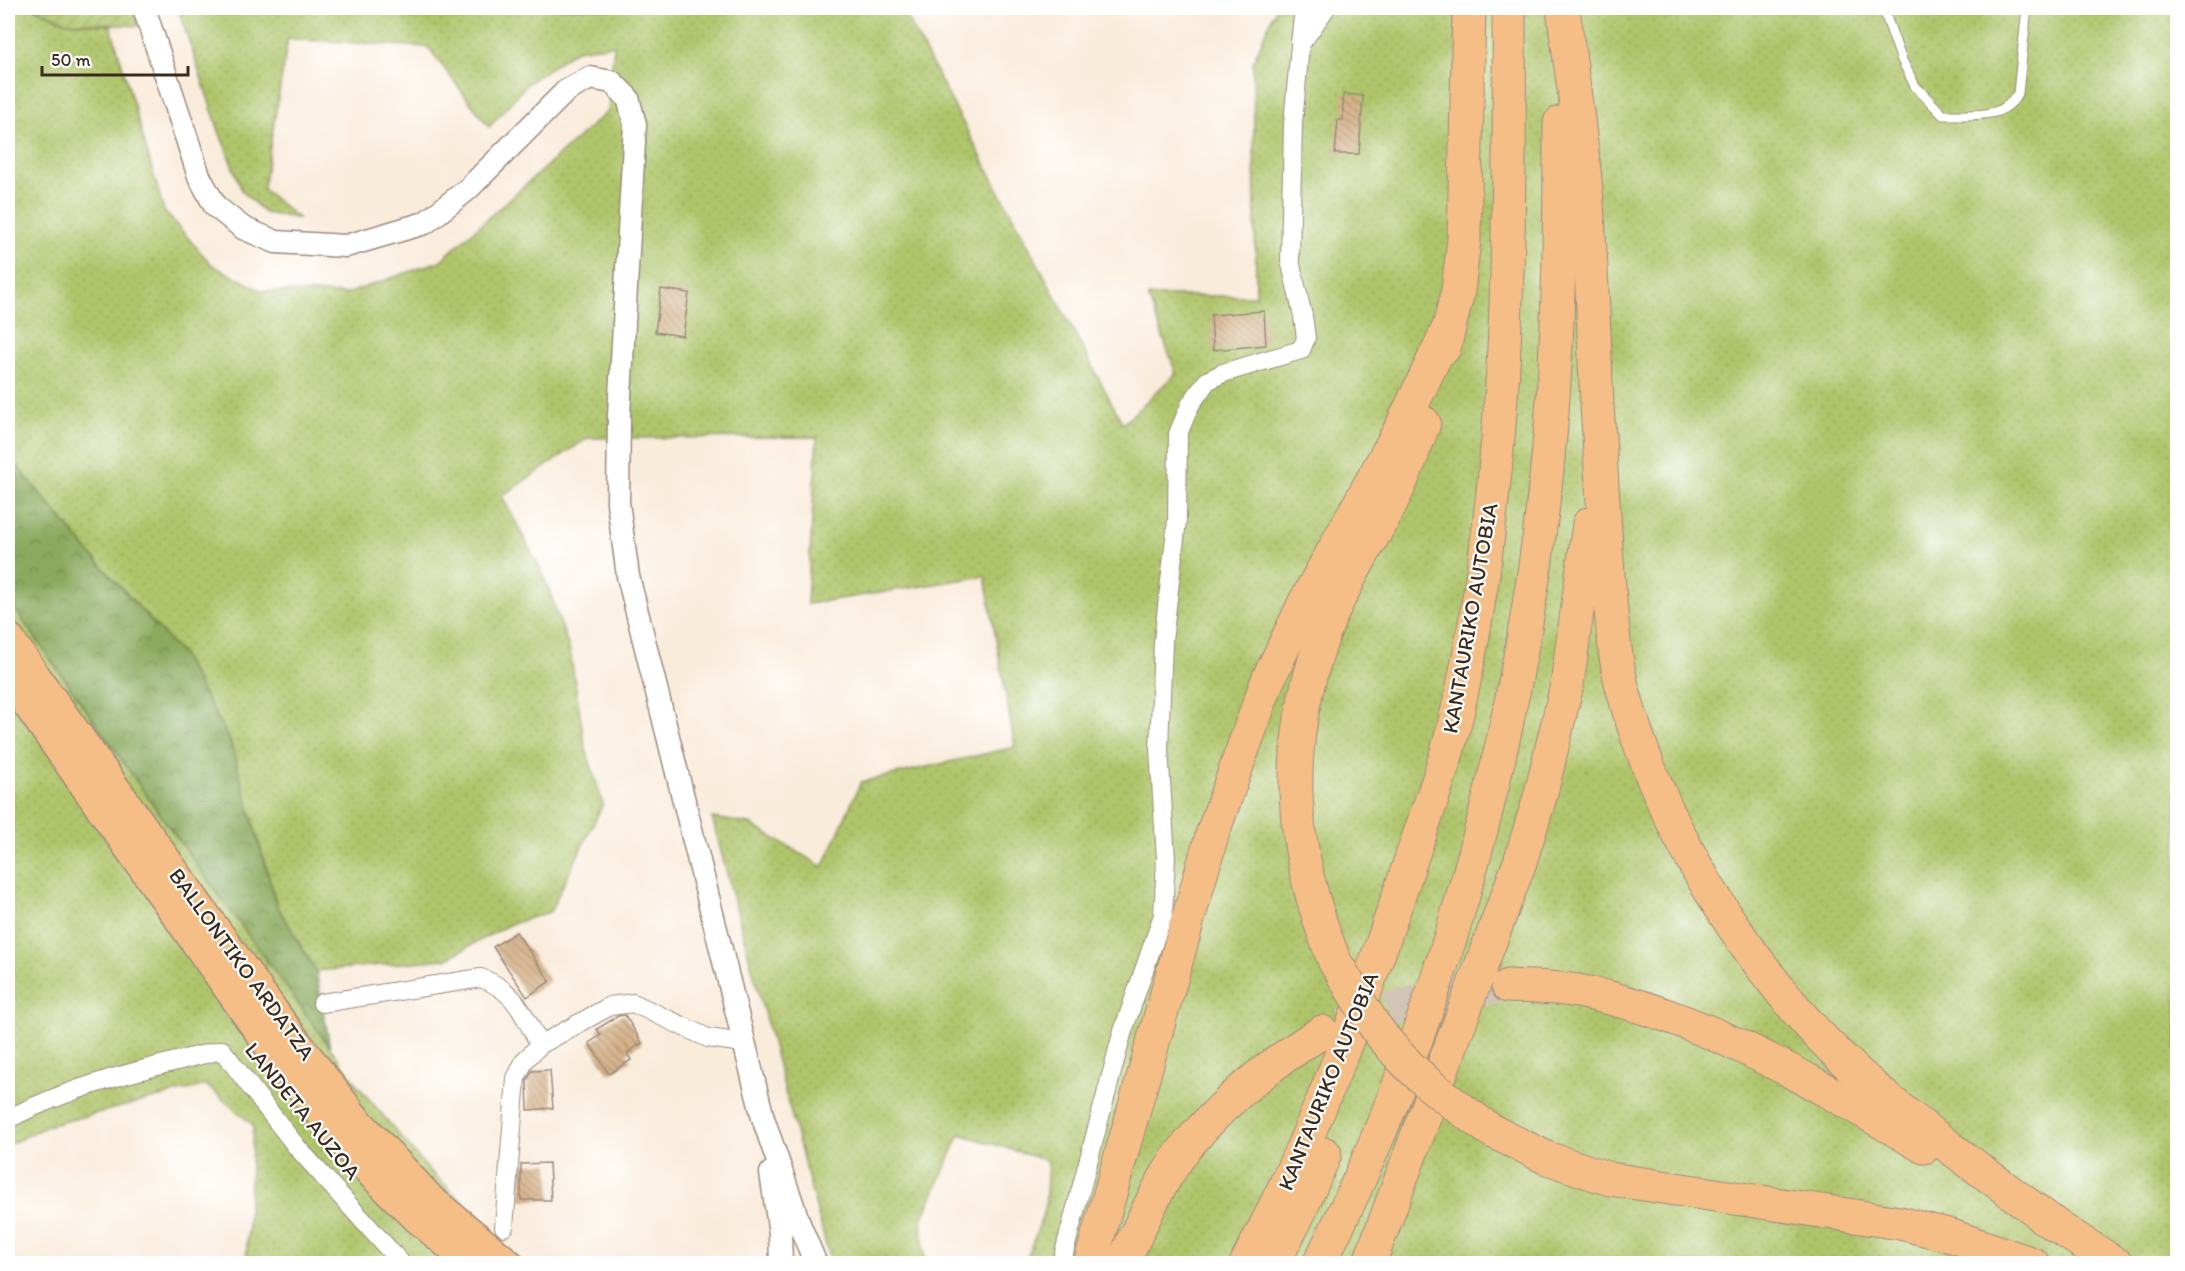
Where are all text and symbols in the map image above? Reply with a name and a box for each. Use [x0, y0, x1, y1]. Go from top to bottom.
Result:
scale bar [42, 39, 188, 77]
text: 50 m [51, 49, 91, 71]
street label: KANTAURIKO AUTOBIA [1436, 501, 1504, 735]
street label: BALLONTIKO ARDATZA [163, 863, 321, 1065]
street label: KANTAURIKO AUTOBIA [1272, 968, 1384, 1194]
street label: LANDETA AUZOA [239, 1037, 367, 1185]

